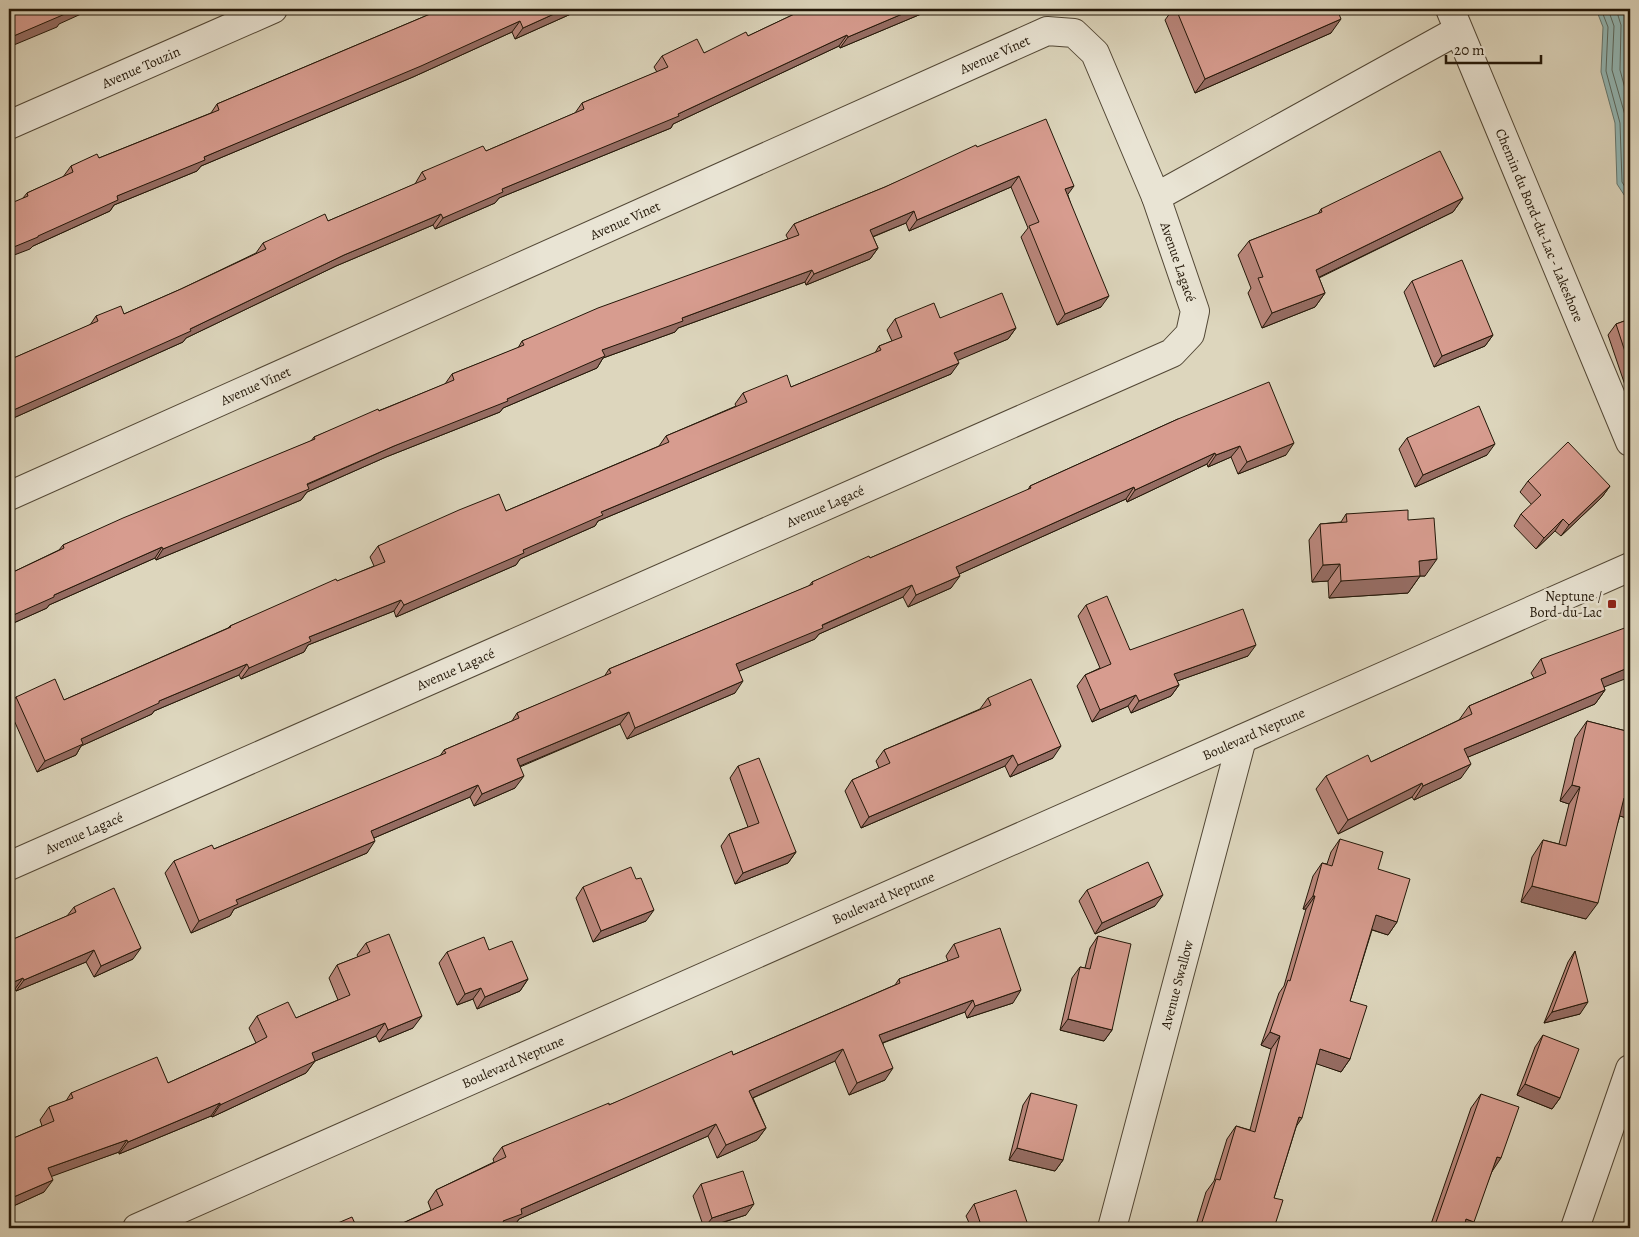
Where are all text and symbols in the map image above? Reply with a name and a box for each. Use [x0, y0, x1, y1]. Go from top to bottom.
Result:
street label: Avenue Vinet [956, 30, 1033, 79]
scale bar [1446, 32, 1542, 64]
text: 20 m [1454, 40, 1485, 60]
street label: Avenue Touzin [98, 41, 183, 93]
street label: Chemin du Bord-du-Lac - Lakeshore [1491, 125, 1589, 325]
street label: Avenue Vinet [586, 196, 663, 244]
street label: Avenue Lagacé [1155, 219, 1201, 305]
street label: Avenue Vinet [216, 361, 294, 410]
street label: Avenue Lagacé [782, 480, 867, 532]
place label: Neptune / Bord-du-Lac [1529, 587, 1602, 622]
marker: Neptune / Bord-du-Lac [1606, 598, 1618, 610]
street label: Avenue Lagacé [413, 643, 498, 695]
street label: Boulevard Neptune [1199, 703, 1308, 765]
street label: Avenue Lagacé [41, 807, 126, 859]
street label: Boulevard Neptune [829, 867, 937, 929]
street label: Avenue Swallow [1156, 938, 1198, 1032]
street label: Boulevard Neptune [459, 1031, 567, 1093]

